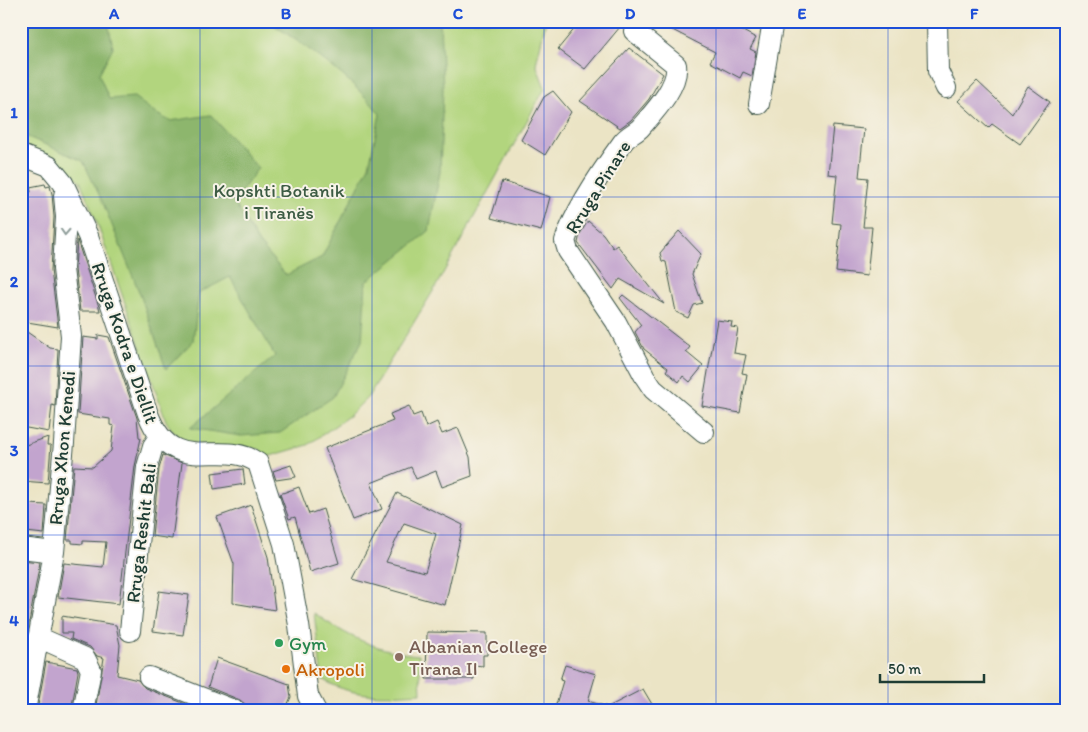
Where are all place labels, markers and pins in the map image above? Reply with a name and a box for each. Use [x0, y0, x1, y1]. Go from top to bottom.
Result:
place label: Gym [289, 632, 327, 655]
place label: Albanian College Tirana II [409, 635, 547, 680]
marker: Gym [273, 637, 285, 649]
marker: Albanian College Tirana II [393, 651, 405, 663]
place label: Akropoli [296, 658, 365, 681]
marker: Akropoli [280, 663, 292, 675]

